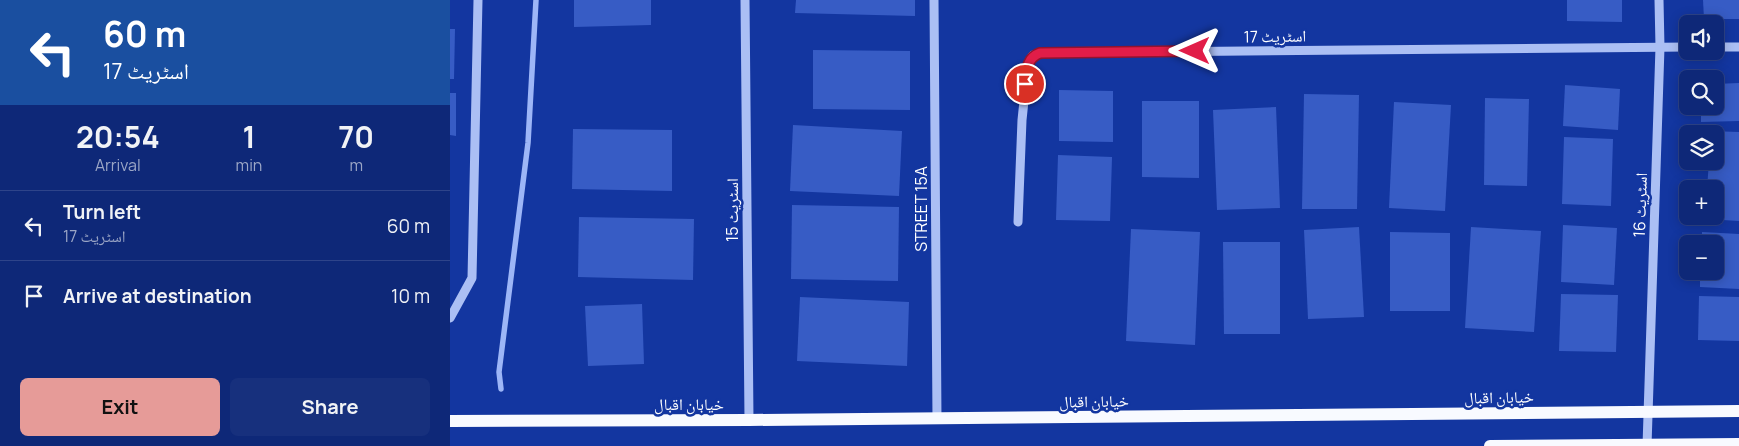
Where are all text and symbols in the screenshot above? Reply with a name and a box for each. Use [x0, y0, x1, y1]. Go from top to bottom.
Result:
text: 60 m [103, 10, 186, 58]
map controls [1679, 15, 1724, 280]
button: sound [1679, 15, 1724, 60]
icon: left [20, 20, 85, 85]
position arrow [1168, 24, 1220, 76]
street label: اسٹریٹ 17 [1244, 24, 1306, 48]
text: اسٹریٹ 17 [103, 56, 189, 86]
pin [1004, 63, 1046, 105]
icon: arrive [1011, 70, 1039, 98]
button: search [1679, 70, 1724, 115]
text: 20:54 [76, 116, 160, 157]
text: 1 [242, 116, 256, 157]
text: 70 [338, 116, 374, 157]
button: layers [1679, 125, 1724, 170]
text: Arrival [95, 154, 141, 176]
text: min [236, 154, 262, 176]
text: m [349, 154, 363, 176]
street label: STREET 15A [910, 166, 932, 252]
street label: اسٹریٹ 16 [1628, 172, 1652, 238]
street label: اسٹریٹ 15 [721, 178, 743, 242]
button: + [1679, 180, 1724, 225]
text: Turn left [63, 199, 141, 225]
icon: left [20, 212, 48, 240]
text: 60 m [387, 213, 430, 239]
text: اسٹریٹ 17 [63, 225, 126, 247]
button: − [1679, 235, 1724, 280]
icon: arrive [20, 282, 48, 310]
text: Arrive at destination [63, 283, 252, 309]
text: 10 m [391, 283, 430, 309]
button: Exit [20, 378, 220, 436]
button: Share [230, 378, 430, 436]
street label: خیابان اقبال [1464, 385, 1534, 409]
street label: خیابان اقبال [1059, 389, 1129, 413]
street label: خیابان اقبال [654, 393, 724, 415]

